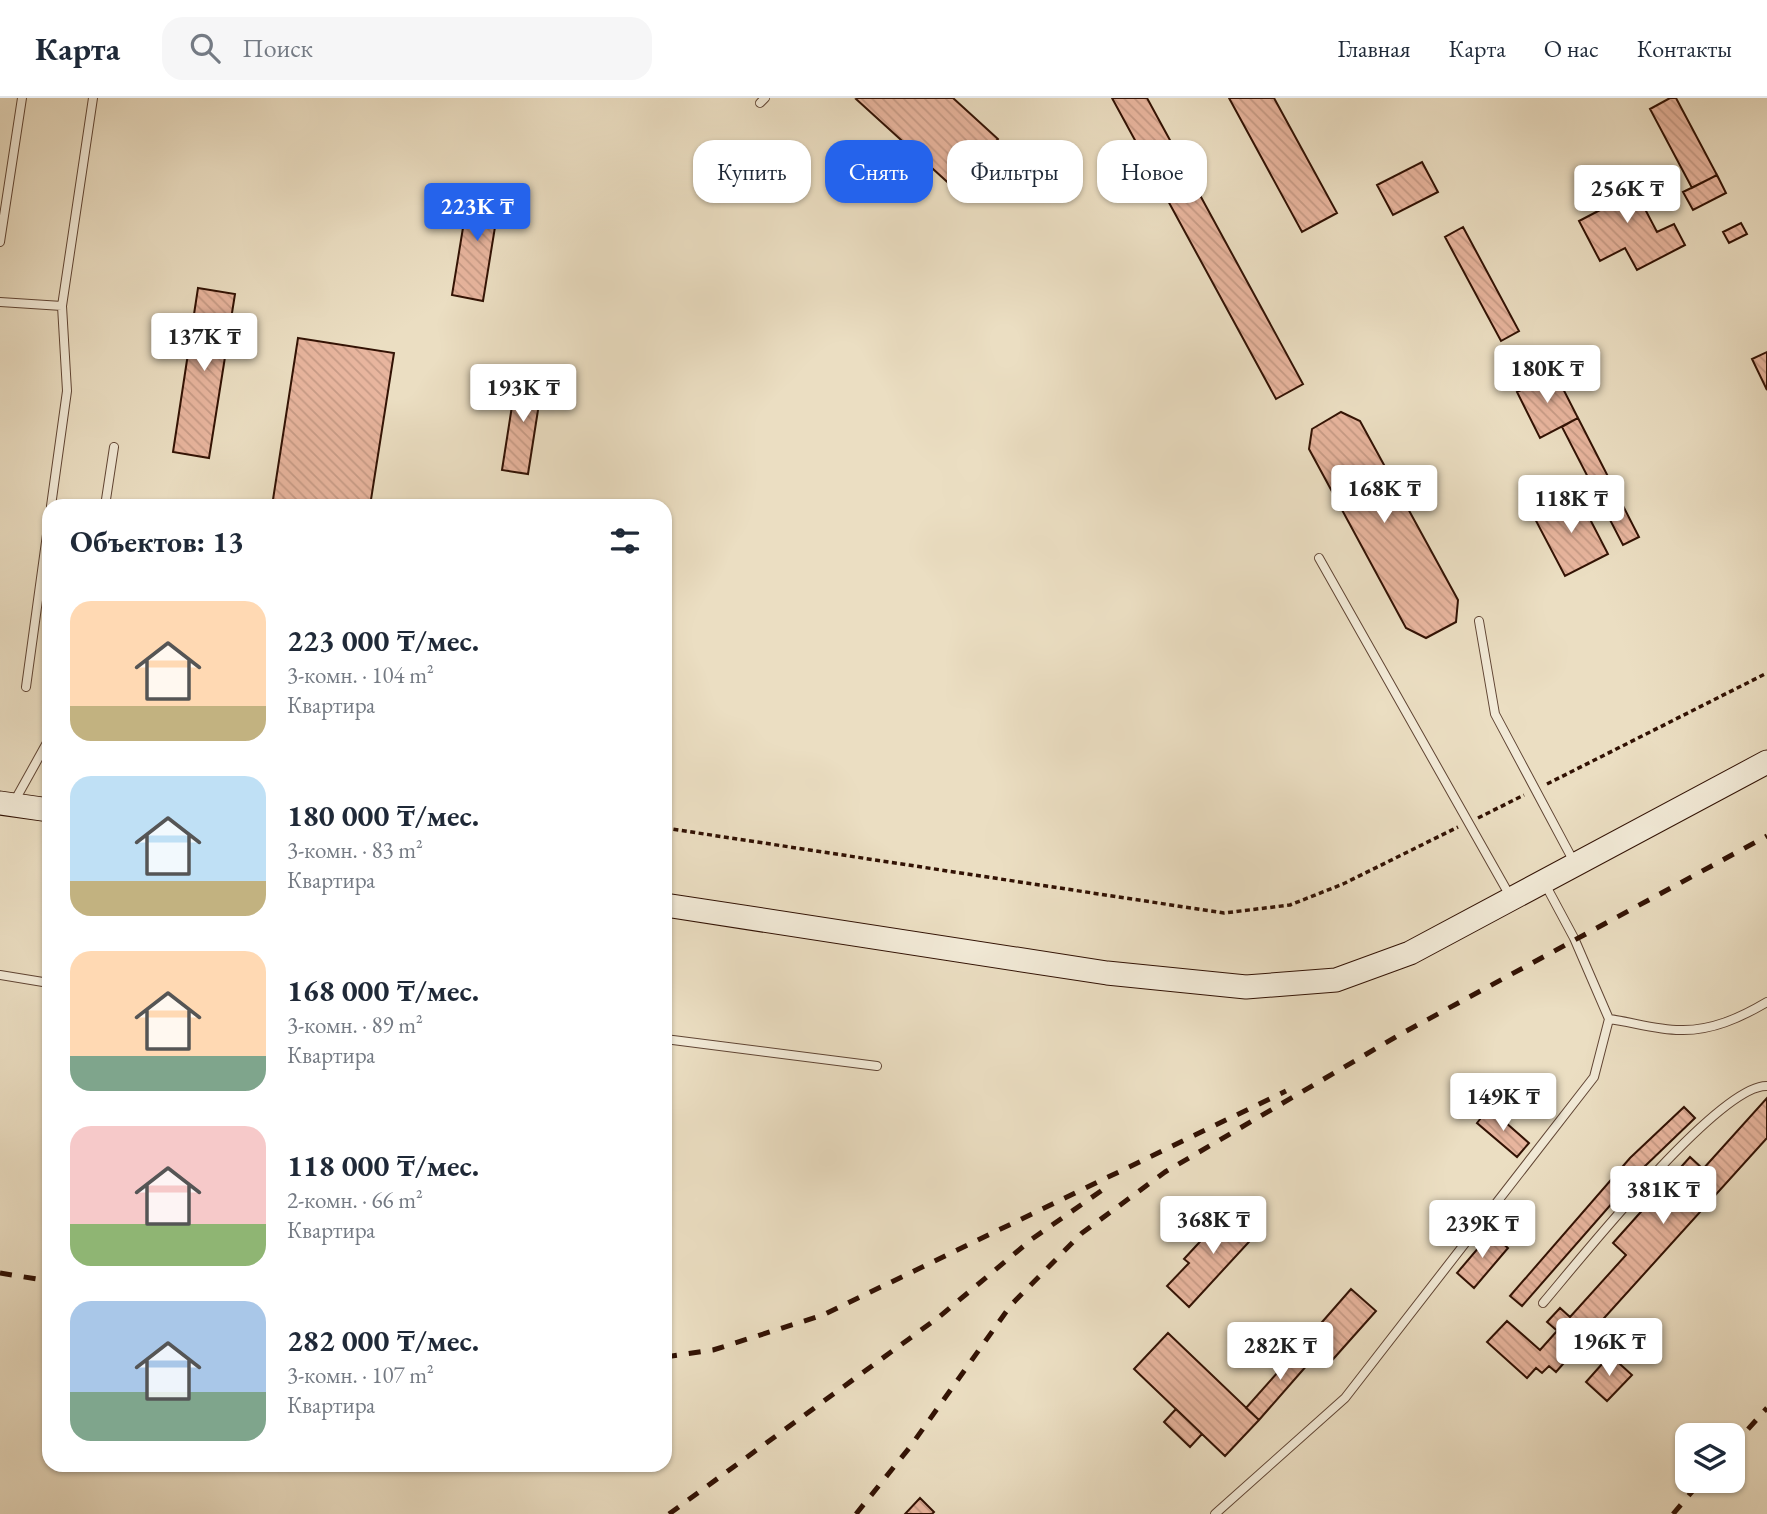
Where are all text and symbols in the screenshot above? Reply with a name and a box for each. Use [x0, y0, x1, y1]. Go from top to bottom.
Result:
search box [162, 17, 652, 80]
text: Карта [35, 27, 120, 70]
icon: search [186, 29, 224, 67]
text: Поиск [242, 31, 313, 65]
text: Главная [1337, 33, 1411, 64]
text: Карта [1449, 33, 1506, 64]
text: О нас [1544, 33, 1599, 64]
text: Контакты [1637, 33, 1732, 64]
chip: Купить [693, 140, 811, 203]
chip: Снять [825, 140, 933, 203]
chip: Фильтры [947, 140, 1083, 203]
chip: Новое [1097, 140, 1207, 203]
pin: 256K ₸ [1570, 166, 1684, 225]
text: 256K ₸ [1590, 173, 1664, 203]
pin: 223K ₸ [420, 184, 534, 243]
text: 223K ₸ [440, 191, 514, 221]
pin: 137K ₸ [147, 314, 261, 373]
text: 137K ₸ [167, 321, 241, 351]
pin: 180K ₸ [1490, 345, 1604, 405]
text: 180K ₸ [1510, 353, 1584, 383]
pin: 193K ₸ [466, 364, 580, 424]
text: 193K ₸ [486, 372, 560, 402]
pin: 168K ₸ [1327, 466, 1441, 525]
text: 168K ₸ [1347, 473, 1421, 503]
pin: 118K ₸ [1514, 476, 1628, 535]
text: 118K ₸ [1534, 483, 1608, 513]
text: Объектов: 13 [70, 522, 244, 561]
icon: filters [606, 522, 644, 560]
text: 223 000 ₸/мес. [287, 621, 479, 660]
icon: home [126, 629, 210, 713]
text: 3-комн. · 104 m² [287, 660, 434, 690]
text: Квартира [287, 690, 375, 720]
text: 180 000 ₸/мес. [287, 796, 479, 835]
icon: home [126, 804, 210, 888]
text: 3-комн. · 83 m² [287, 835, 423, 865]
text: Квартира [287, 865, 375, 895]
text: 168 000 ₸/мес. [287, 971, 479, 1010]
icon: home [126, 979, 210, 1063]
text: 3-комн. · 89 m² [287, 1010, 423, 1040]
text: Квартира [287, 1040, 375, 1070]
pin: 149K ₸ [1446, 1074, 1560, 1133]
text: 149K ₸ [1466, 1081, 1540, 1111]
text: 118 000 ₸/мес. [287, 1146, 479, 1185]
icon: home [126, 1154, 210, 1238]
pin: 381K ₸ [1606, 1166, 1720, 1226]
text: 381K ₸ [1626, 1174, 1700, 1204]
text: 2-комн. · 66 m² [287, 1185, 423, 1215]
pin: 368K ₸ [1156, 1196, 1270, 1256]
pin: 239K ₸ [1425, 1200, 1539, 1260]
text: 368K ₸ [1176, 1204, 1250, 1234]
text: 239K ₸ [1445, 1208, 1519, 1238]
text: Квартира [287, 1215, 375, 1245]
pin: 196K ₸ [1552, 1318, 1666, 1378]
text: 282 000 ₸/мес. [287, 1321, 479, 1360]
pin: 282K ₸ [1223, 1322, 1337, 1382]
text: 196K ₸ [1572, 1326, 1646, 1356]
icon: home [126, 1329, 210, 1413]
text: 282K ₸ [1243, 1330, 1317, 1360]
text: 3-комн. · 107 m² [287, 1360, 434, 1390]
text: Квартира [287, 1390, 375, 1420]
map controls [1675, 1423, 1745, 1493]
button: layers [1675, 1423, 1745, 1493]

